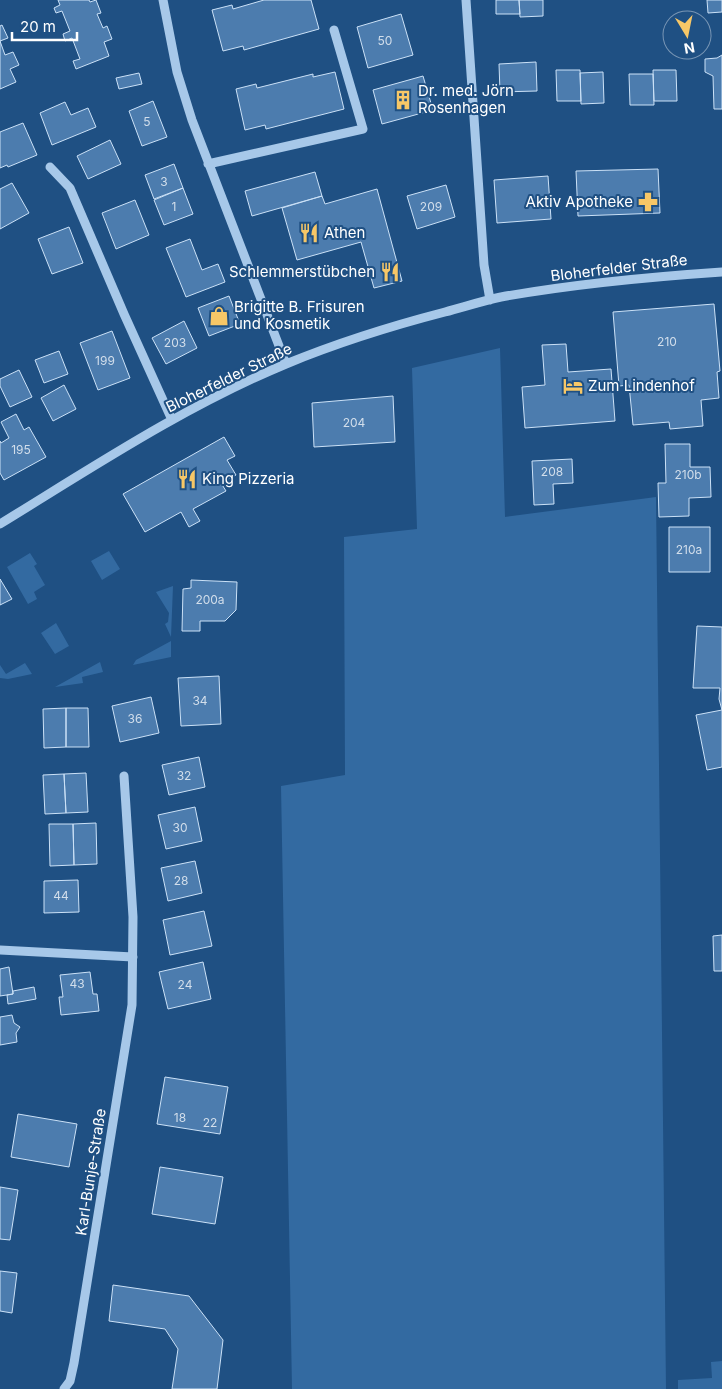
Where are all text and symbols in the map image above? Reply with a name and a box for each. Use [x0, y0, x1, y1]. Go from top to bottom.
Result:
scale bar [12, 10, 78, 42]
north arrow [662, 10, 712, 60]
text: 20 m [20, 17, 56, 36]
house number: 50 [378, 33, 392, 48]
text: N [683, 39, 696, 58]
place label: Dr. med. Jörn Rosenhagen [418, 81, 514, 117]
building icon: Dr. med. Jörn Rosenhagen [392, 89, 414, 111]
house number: 5 [143, 114, 151, 129]
house number: 3 [160, 174, 168, 189]
pharmacy icon: Aktiv Apotheke [637, 191, 659, 213]
place label: Aktiv Apotheke [526, 192, 633, 211]
house number: 1 [172, 199, 176, 214]
house number: 209 [420, 199, 442, 214]
restaurant icon: Athen [298, 222, 320, 244]
place label: Athen [324, 223, 365, 242]
street label: Bloherfelder Straße [549, 250, 688, 285]
restaurant icon: Schlemmerstübchen [379, 261, 401, 283]
place label: Schlemmerstübchen [229, 262, 375, 281]
place label: Brigitte B. Frisuren und Kosmetik [234, 297, 365, 333]
shop icon: Brigitte B. Frisuren und Kosmetik [208, 305, 230, 327]
house number: 210 [657, 334, 677, 349]
house number: 203 [164, 335, 186, 350]
street label: Bloherfelder Straße [163, 339, 295, 416]
house number: 199 [95, 353, 115, 368]
hotel icon: Zum Lindenhof [562, 375, 584, 397]
place label: Zum Lindenhof [588, 376, 695, 395]
house number: 204 [343, 415, 366, 430]
house number: 195 [11, 442, 31, 457]
house number: 208 [541, 464, 563, 479]
house number: 210b [674, 467, 702, 482]
restaurant icon: King Pizzeria [176, 468, 198, 490]
place label: King Pizzeria [202, 469, 294, 488]
house number: 210a [676, 542, 702, 557]
house number: 200a [195, 592, 225, 607]
house number: 34 [192, 693, 208, 708]
house number: 36 [128, 711, 142, 726]
house number: 32 [177, 768, 191, 783]
house number: 30 [173, 820, 187, 835]
house number: 28 [174, 873, 188, 888]
house number: 44 [53, 888, 69, 903]
house number: 43 [69, 976, 85, 991]
house number: 24 [178, 977, 193, 992]
street label: Karl-Bunje-Straße [71, 1107, 110, 1237]
house number: 18 [174, 1110, 186, 1125]
house number: 22 [203, 1115, 217, 1130]

